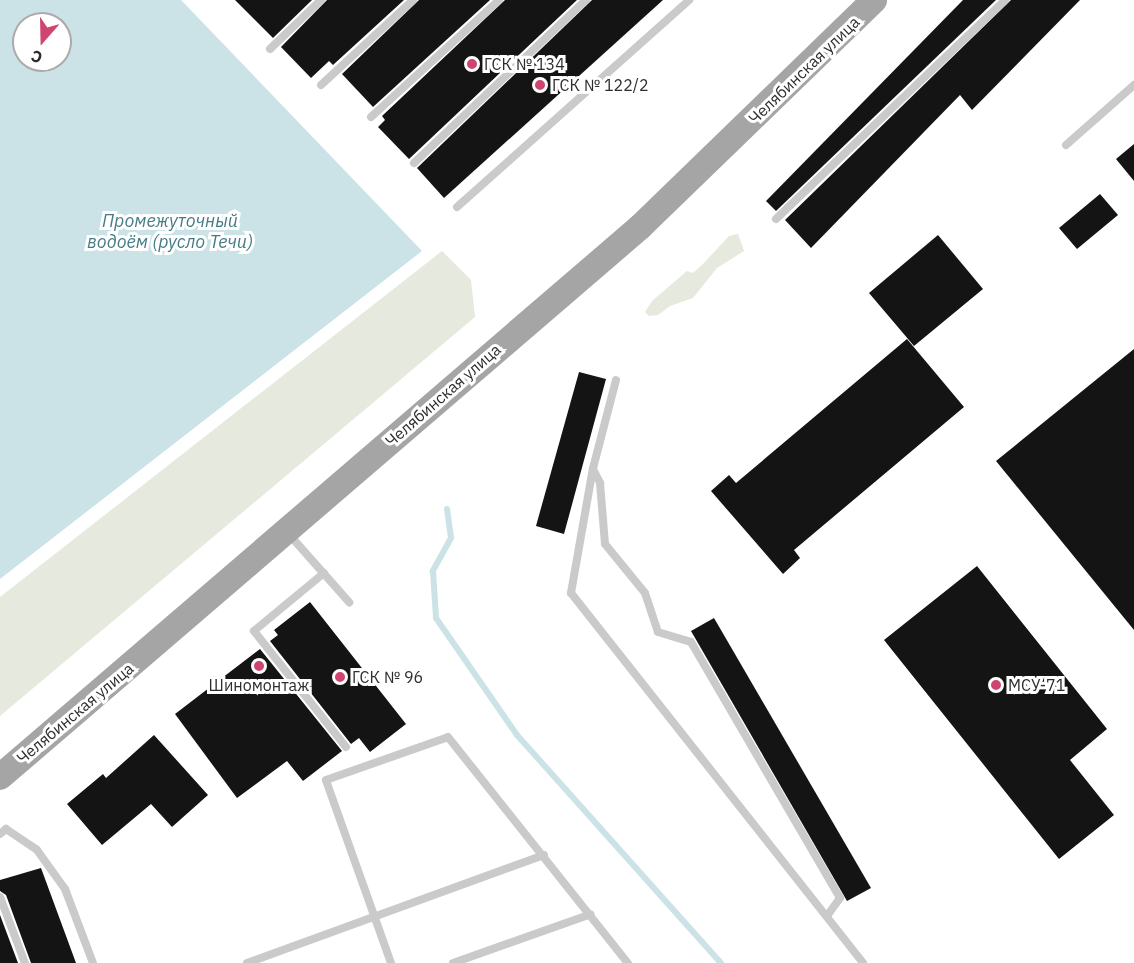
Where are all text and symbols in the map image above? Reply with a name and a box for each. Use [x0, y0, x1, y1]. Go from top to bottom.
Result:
north arrow [12, 12, 72, 72]
street label: Челябинская улица [745, 12, 863, 128]
text: С [28, 46, 45, 68]
place label: ГСК № 134 [484, 54, 565, 74]
marker: ГСК № 134 [465, 57, 479, 71]
place label: ГСК № 122/2 [552, 75, 648, 95]
marker: ГСК № 122/2 [533, 78, 547, 92]
water label: Промежуточный водоём (русло Течи) [87, 211, 253, 254]
street label: Челябинская улица [381, 340, 505, 450]
street label: Челябинская улица [13, 659, 137, 767]
marker: Шиномонтаж [252, 659, 266, 673]
place label: ГСК № 96 [352, 667, 423, 687]
marker: ГСК № 96 [333, 670, 347, 684]
place label: Шиномонтаж [209, 675, 309, 695]
place label: МСУ-71 [1008, 675, 1065, 695]
marker: МСУ-71 [989, 678, 1003, 692]

